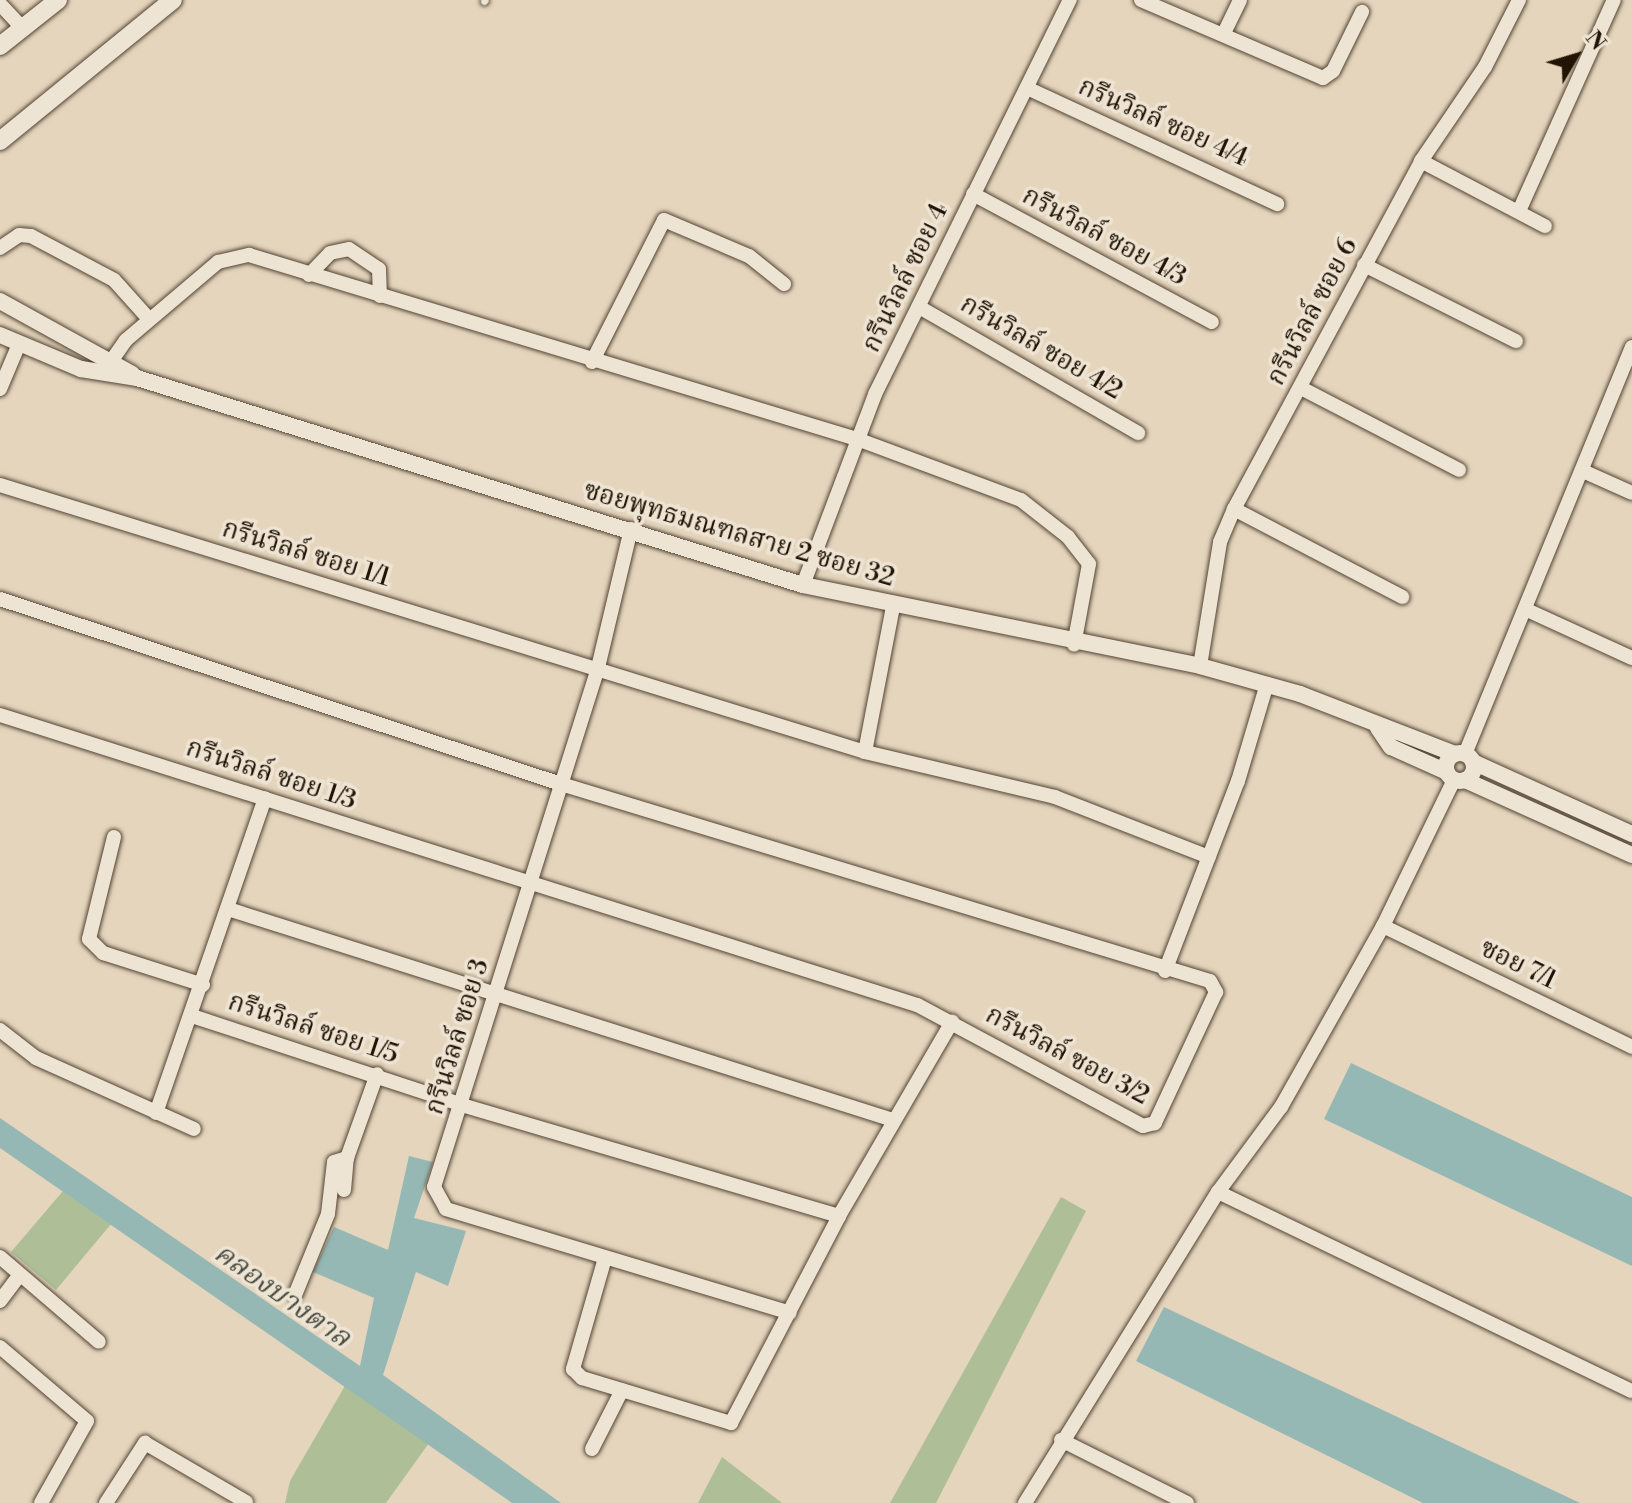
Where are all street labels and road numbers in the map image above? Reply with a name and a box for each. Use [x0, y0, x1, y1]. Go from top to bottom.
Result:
street label: กรีนวิลล์ ซอย 4/4 [1073, 72, 1253, 174]
street label: กรีนวิลล์ ซอย 4/3 [1017, 181, 1191, 293]
street label: กรีนวิลล์ ซอย 4 [856, 198, 956, 358]
street label: กรีนวิลล์ ซอย 6 [1261, 233, 1365, 391]
street label: กรีนวิลล์ ซอย 4/2 [954, 289, 1128, 407]
street label: ซอยพุทธมณฑลสาย 2 ซอย 32 [580, 476, 898, 594]
street label: กรีนวิลล์ ซอย 1/1 [218, 514, 394, 594]
street label: กรีนวิลล์ ซอย 1/3 [182, 733, 360, 817]
street label: ซอย 7/1 [1475, 933, 1561, 997]
street label: กรีนวิลล์ ซอย 3 [420, 955, 496, 1119]
street label: กรีนวิลล์ ซอย 1/5 [224, 987, 402, 1071]
street label: กรีนวิลล์ ซอย 3/2 [980, 1000, 1154, 1112]

